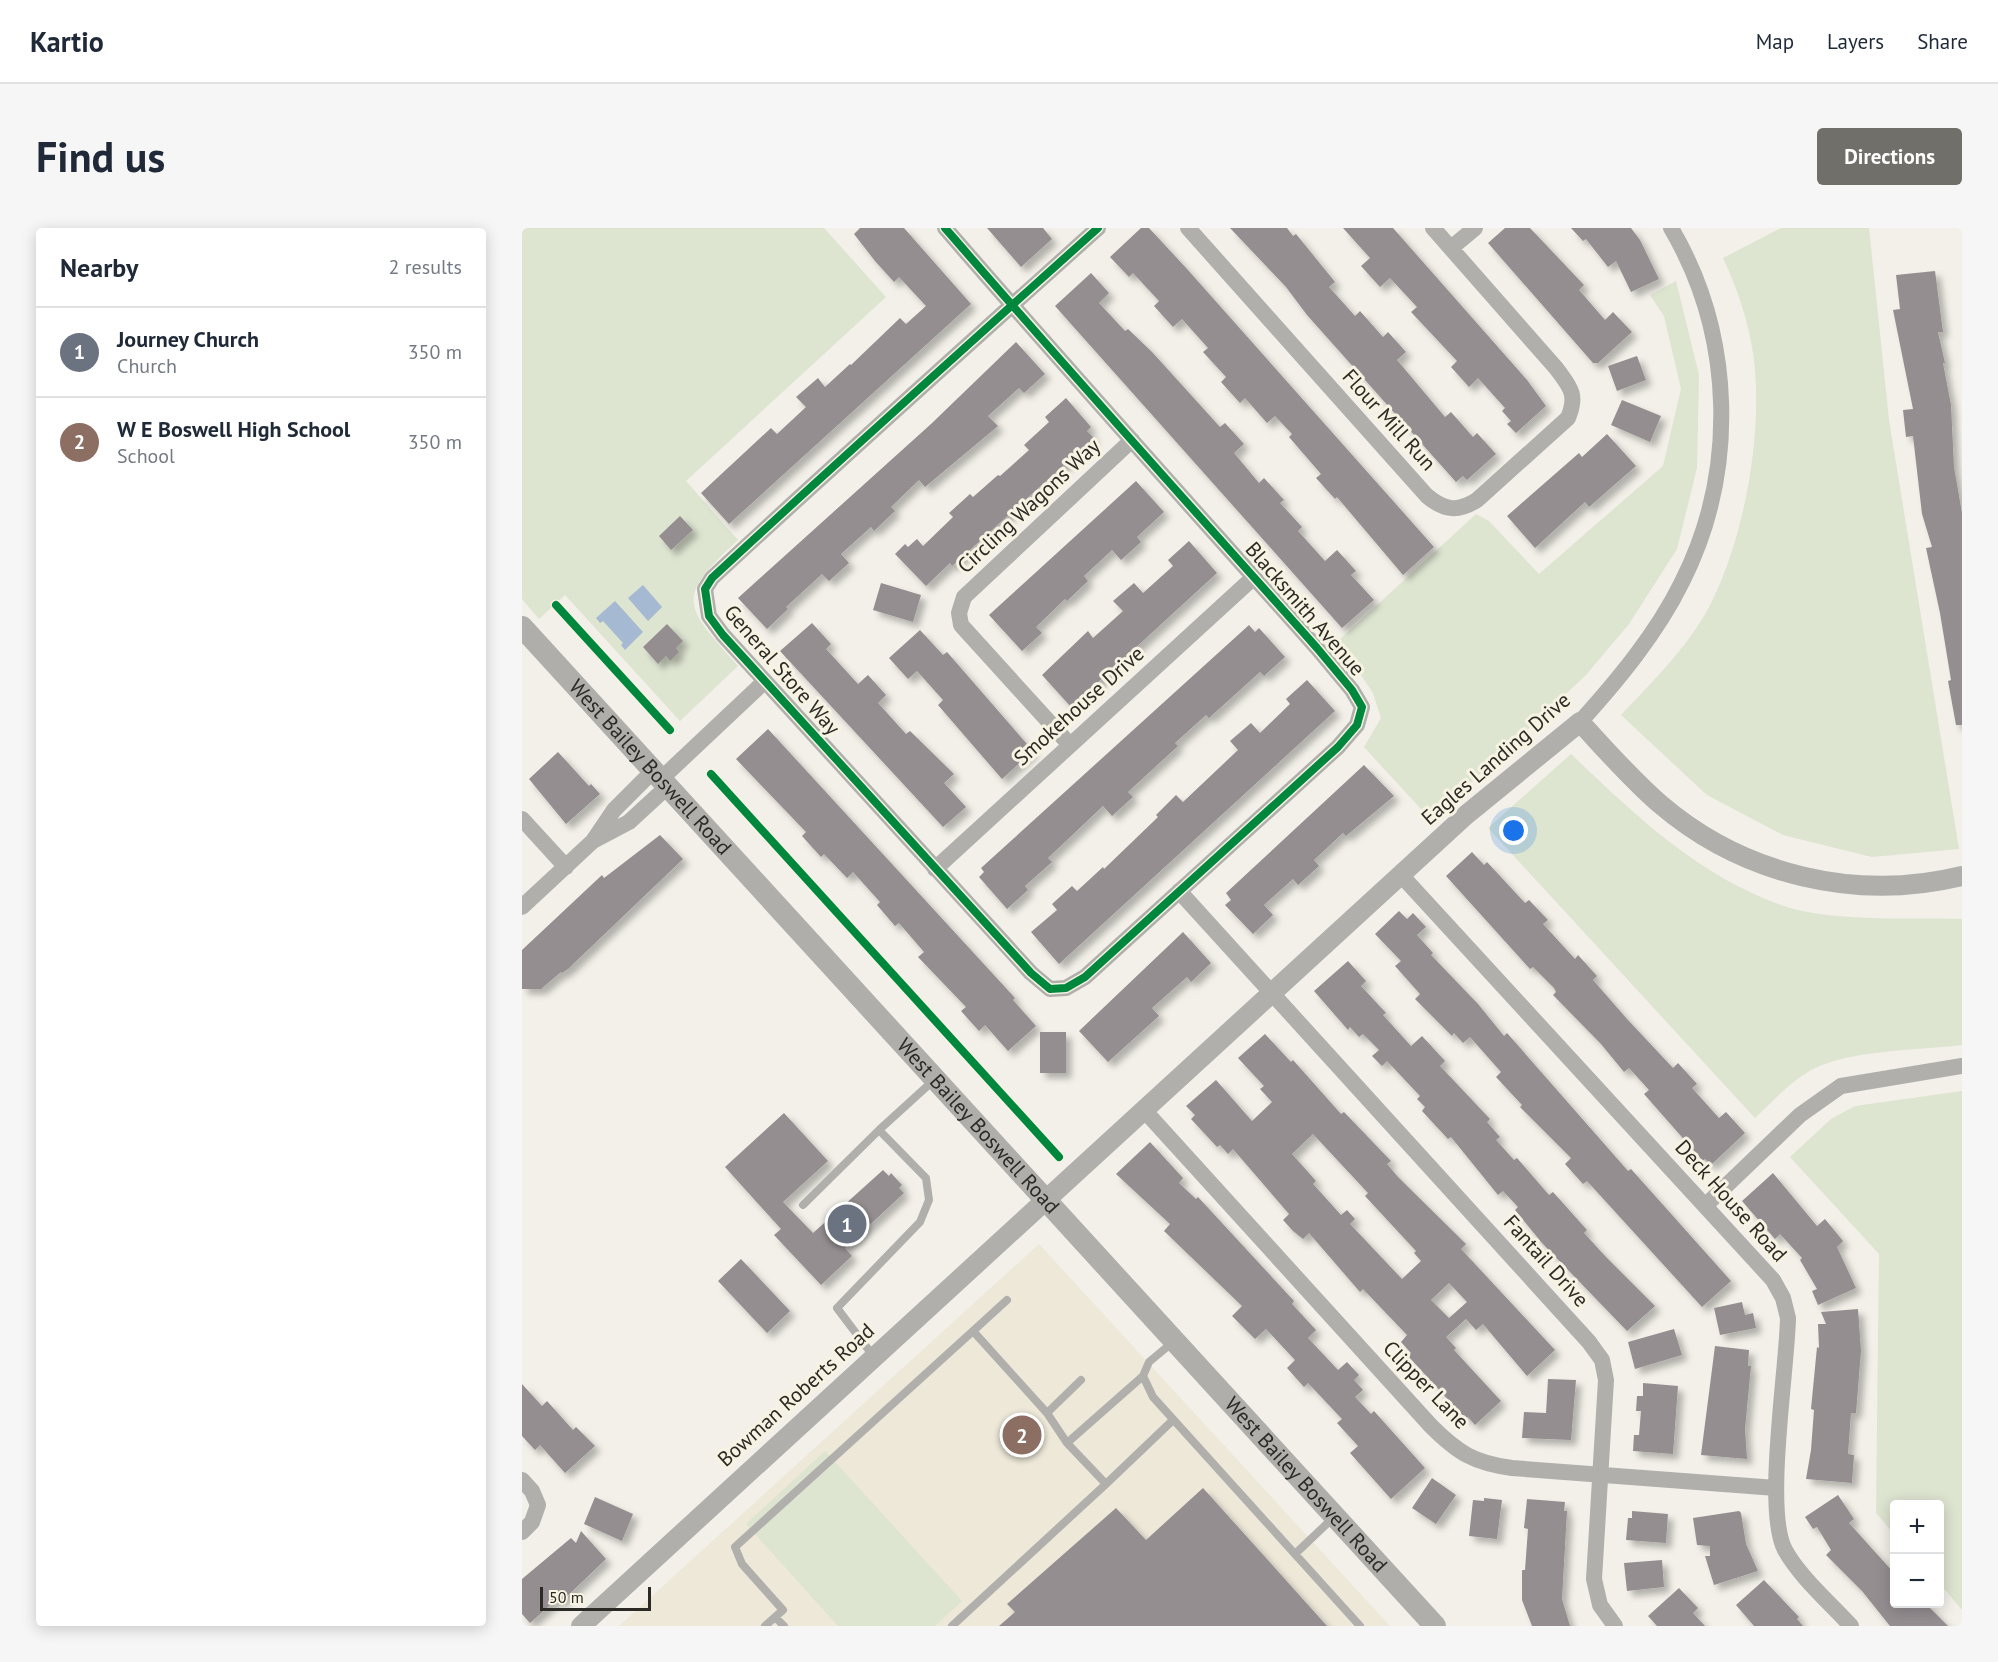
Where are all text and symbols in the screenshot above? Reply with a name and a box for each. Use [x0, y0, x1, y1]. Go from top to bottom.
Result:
text: Kartio [30, 23, 104, 60]
text: Map [1756, 28, 1794, 55]
text: Layers [1827, 28, 1884, 55]
text: Share [1917, 28, 1968, 55]
button: Directions [1817, 128, 1962, 185]
text: Find us [36, 129, 165, 184]
text: Nearby [60, 251, 138, 284]
text: 2 results [389, 254, 462, 280]
text: Journey Church [117, 325, 259, 353]
text: 1 [74, 339, 85, 365]
text: 350 m [408, 339, 462, 365]
text: Church [117, 353, 177, 379]
street label: Flour Mill Run [1337, 363, 1442, 476]
text: W E Boswell High School [117, 415, 350, 443]
text: 2 [74, 429, 85, 455]
text: 350 m [408, 429, 462, 455]
street label: Circling Wagons Way [952, 432, 1106, 579]
text: School [117, 443, 175, 469]
street label: Blacksmith Avenue [1240, 536, 1371, 681]
street label: General Store Way [718, 599, 847, 741]
street label: Smokehouse Drive [1008, 640, 1149, 771]
street label: West Bailey Boswell Road [563, 673, 738, 860]
street label: Eagles Landing Drive [1416, 686, 1576, 831]
your location [1499, 816, 1528, 845]
street label: West Bailey Boswell Road [891, 1032, 1066, 1219]
street label: Deck House Road [1670, 1134, 1793, 1267]
pin: 1 [828, 1202, 866, 1246]
street label: Fantail Drive [1498, 1209, 1595, 1312]
street label: Bowman Roberts Road [712, 1317, 880, 1472]
street label: Clipper Lane [1377, 1335, 1475, 1435]
street label: West Bailey Boswell Road [1219, 1391, 1393, 1578]
pin: 2 [1002, 1412, 1042, 1458]
map controls [1890, 1500, 1944, 1608]
button: + [1890, 1500, 1944, 1554]
button: − [1890, 1554, 1944, 1608]
scale bar [540, 1584, 651, 1612]
text: 50 m [549, 1587, 584, 1607]

